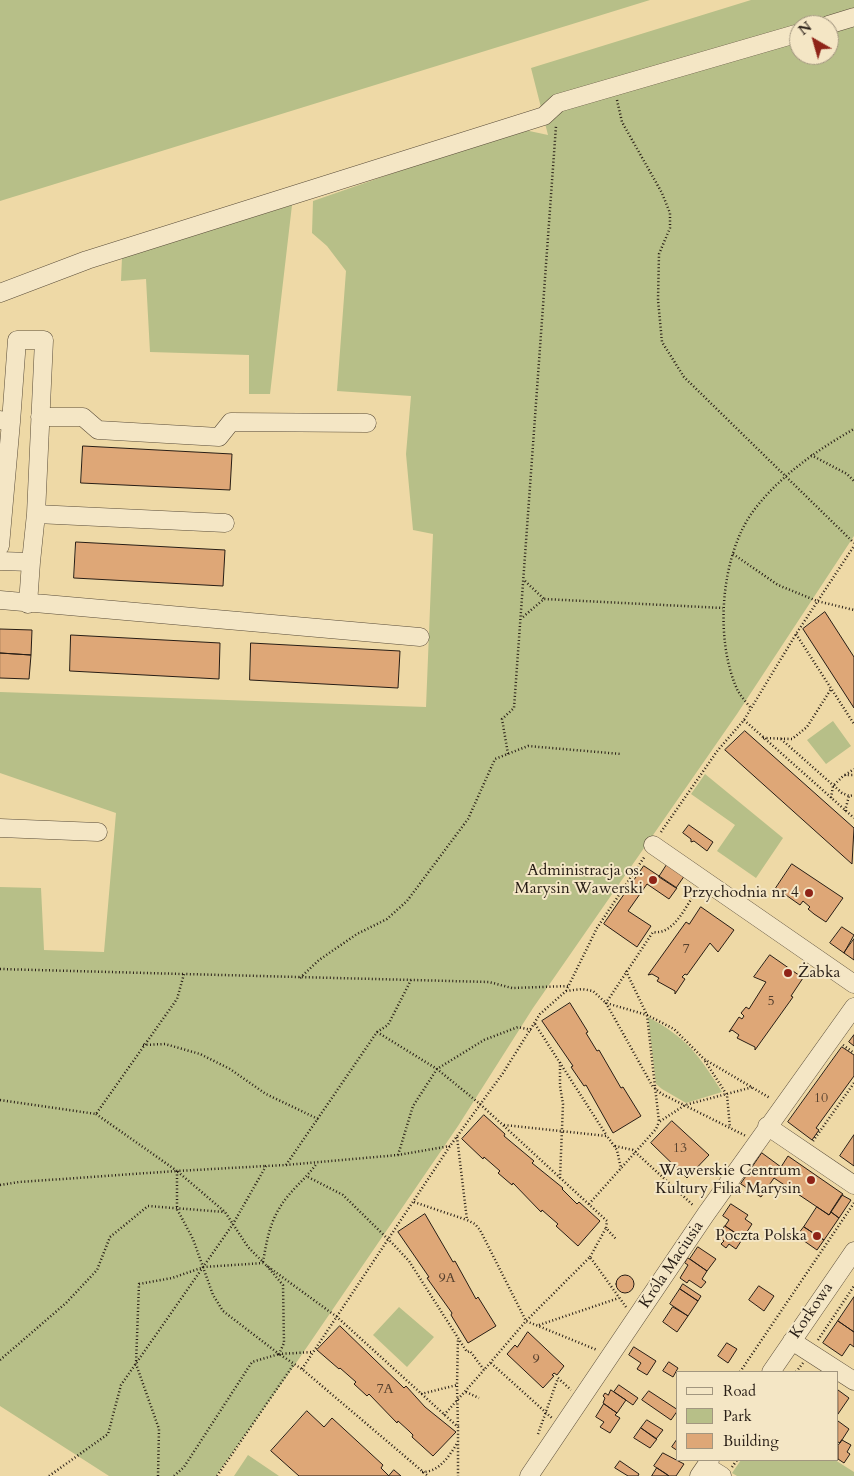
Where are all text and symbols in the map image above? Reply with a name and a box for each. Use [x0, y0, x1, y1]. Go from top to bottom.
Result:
north arrow [789, 15, 839, 65]
text: N [794, 17, 816, 40]
place label: Administracja os. Marysin Wawerski [515, 861, 643, 899]
marker: Administracja os. Marysin Wawerski [647, 874, 659, 886]
place label: Przychodnia nr 4 [683, 883, 799, 903]
marker: Przychodnia nr 4 [803, 887, 815, 899]
house number: 7 [682, 942, 690, 958]
place label: Żabka [798, 963, 840, 983]
marker: Żabka [782, 967, 794, 979]
house number: 5 [767, 994, 775, 1010]
house number: 10 [814, 1091, 828, 1107]
house number: 13 [673, 1141, 687, 1157]
place label: Wawerskie Centrum Kultury Filia Marysin [655, 1161, 801, 1199]
marker: Wawerskie Centrum Kultury Filia Marysin [805, 1174, 817, 1186]
street label: Króla Maciusia [636, 1218, 708, 1312]
place label: Poczta Polska [715, 1226, 807, 1246]
marker: Poczta Polska [811, 1230, 823, 1242]
house number: 9A [438, 1271, 456, 1287]
street label: Korkowa [786, 1279, 838, 1343]
house number: 9 [532, 1352, 540, 1368]
legend [676, 1371, 839, 1461]
text: Road [723, 1381, 756, 1401]
house number: 7A [376, 1382, 394, 1398]
text: Park [723, 1406, 752, 1426]
text: Building [723, 1431, 779, 1451]

